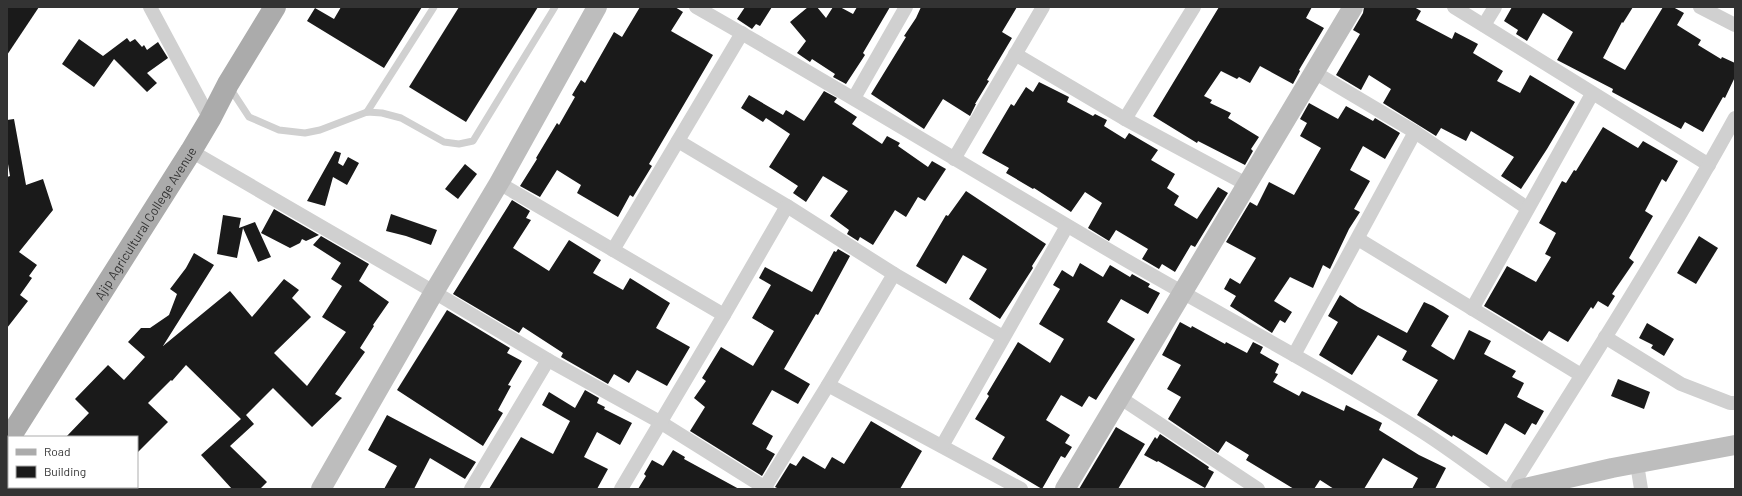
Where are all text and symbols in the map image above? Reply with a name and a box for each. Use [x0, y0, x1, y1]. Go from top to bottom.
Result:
street label: Ajip Agricultural College Avenue [91, 144, 200, 303]
legend [8, 436, 138, 488]
text: Road [44, 444, 71, 458]
text: Building [44, 464, 86, 478]

